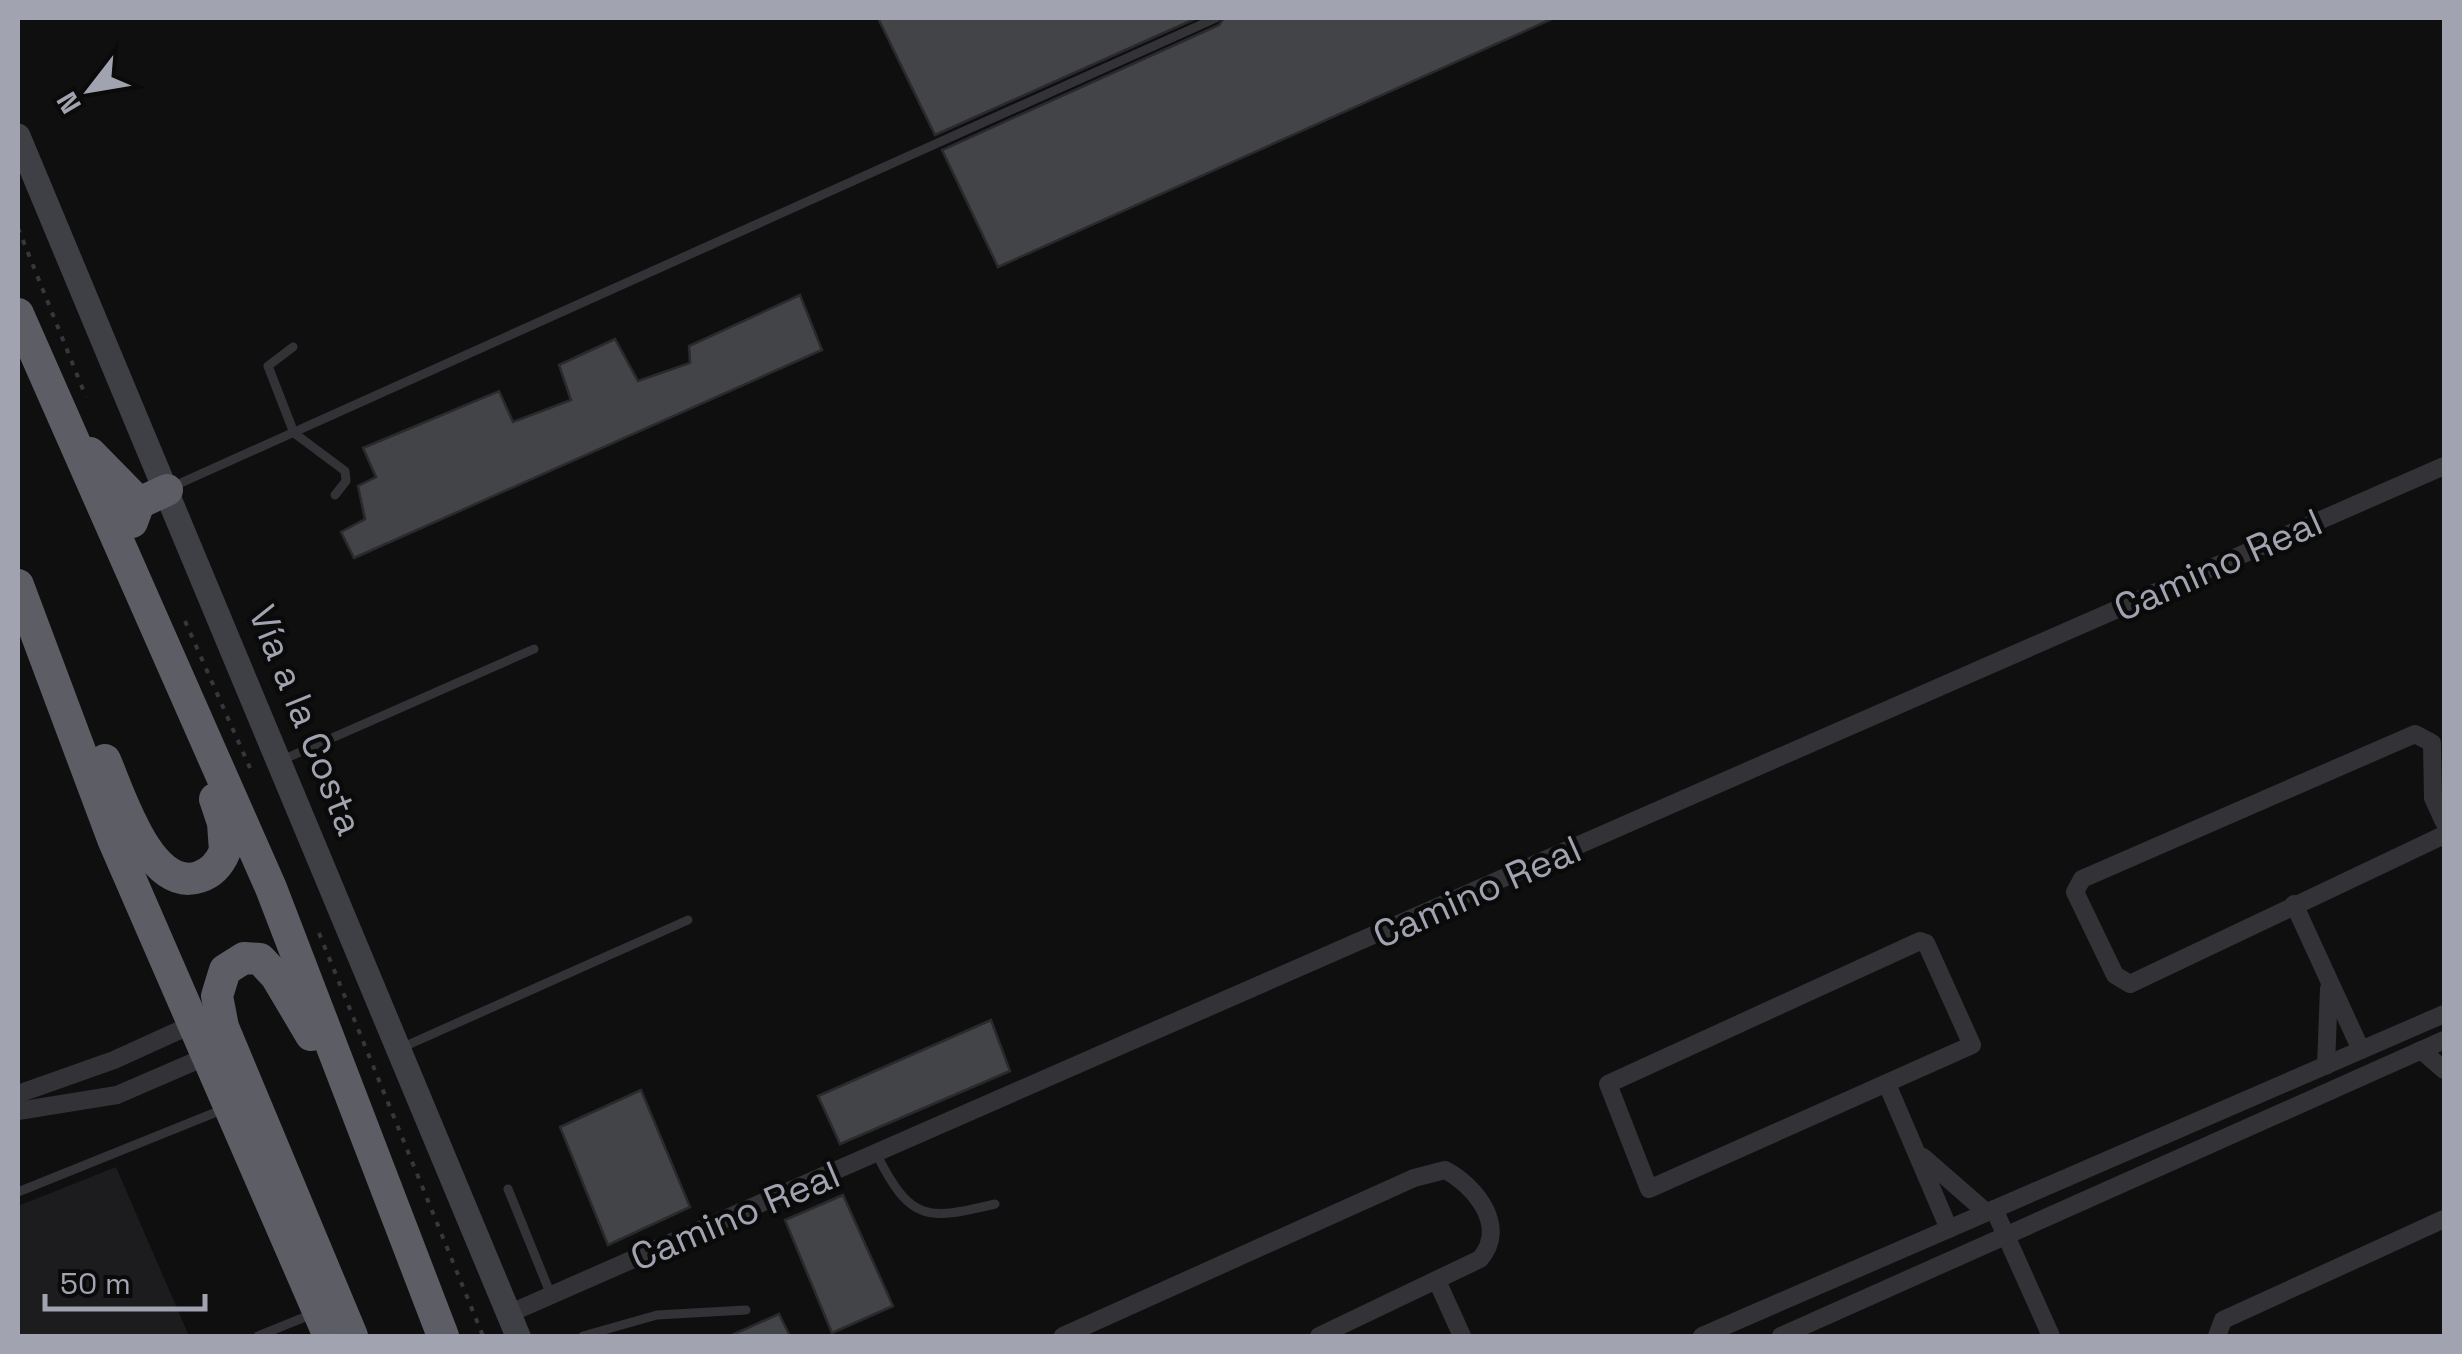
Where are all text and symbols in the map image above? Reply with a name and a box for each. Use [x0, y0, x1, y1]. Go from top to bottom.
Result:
north arrow [40, 40, 140, 140]
text: N [48, 86, 89, 120]
street label: Camino Real [2107, 498, 2329, 632]
street label: Vía a la Costa [238, 598, 374, 842]
street label: Camino Real [1366, 825, 1588, 959]
street label: Camino Real [623, 1150, 847, 1282]
scale bar [45, 1249, 205, 1311]
text: 50 m [60, 1264, 131, 1303]

